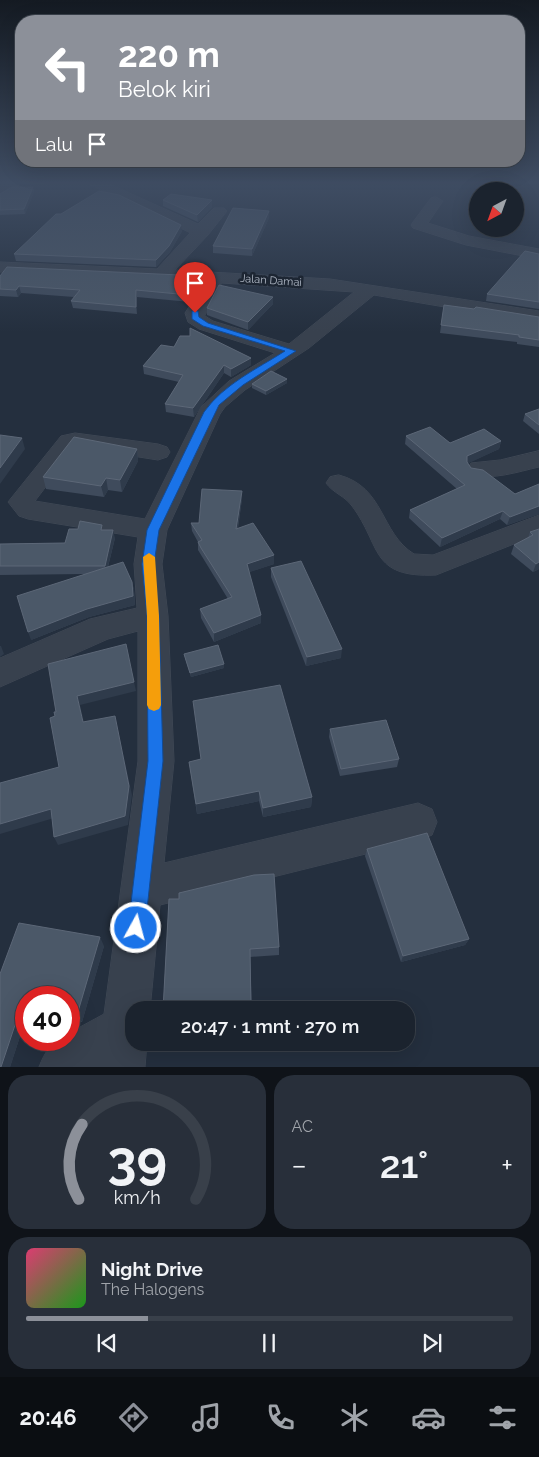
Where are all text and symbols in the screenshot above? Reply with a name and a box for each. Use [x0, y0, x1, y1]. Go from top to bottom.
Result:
text: 220 m [118, 34, 220, 75]
icon: left [35, 35, 100, 100]
text: Belok kiri [118, 76, 211, 102]
icon: arrive [83, 130, 111, 158]
text: Lalu [35, 133, 73, 155]
north arrow [469, 182, 524, 238]
map controls [469, 182, 524, 237]
pin [174, 262, 216, 313]
icon: arrive [181, 269, 209, 297]
street label: Jalan Damai [240, 272, 302, 289]
position arrow [109, 901, 161, 953]
speed limit sign: 40 [15, 986, 80, 1051]
text: 20:47 · 1 mnt · 270 m [181, 1015, 359, 1037]
text: AC [292, 1117, 313, 1136]
text: 39 [107, 1129, 167, 1190]
text: 21° [380, 1142, 428, 1187]
text: − [292, 1149, 307, 1182]
text: + [501, 1149, 513, 1182]
text: km/h [113, 1187, 160, 1208]
text: Night Drive [101, 1258, 203, 1280]
text: The Halogens [101, 1280, 204, 1299]
icon: previous [93, 1329, 121, 1357]
icon: pause [255, 1329, 283, 1357]
icon: next [418, 1329, 446, 1357]
icon: directions [116, 1400, 151, 1435]
icon: music [189, 1400, 224, 1435]
icon: phone [263, 1400, 298, 1435]
icon: climate [337, 1400, 372, 1435]
icon: car [411, 1400, 446, 1435]
icon: filters [485, 1400, 520, 1435]
text: 20:46 [19, 1404, 77, 1430]

